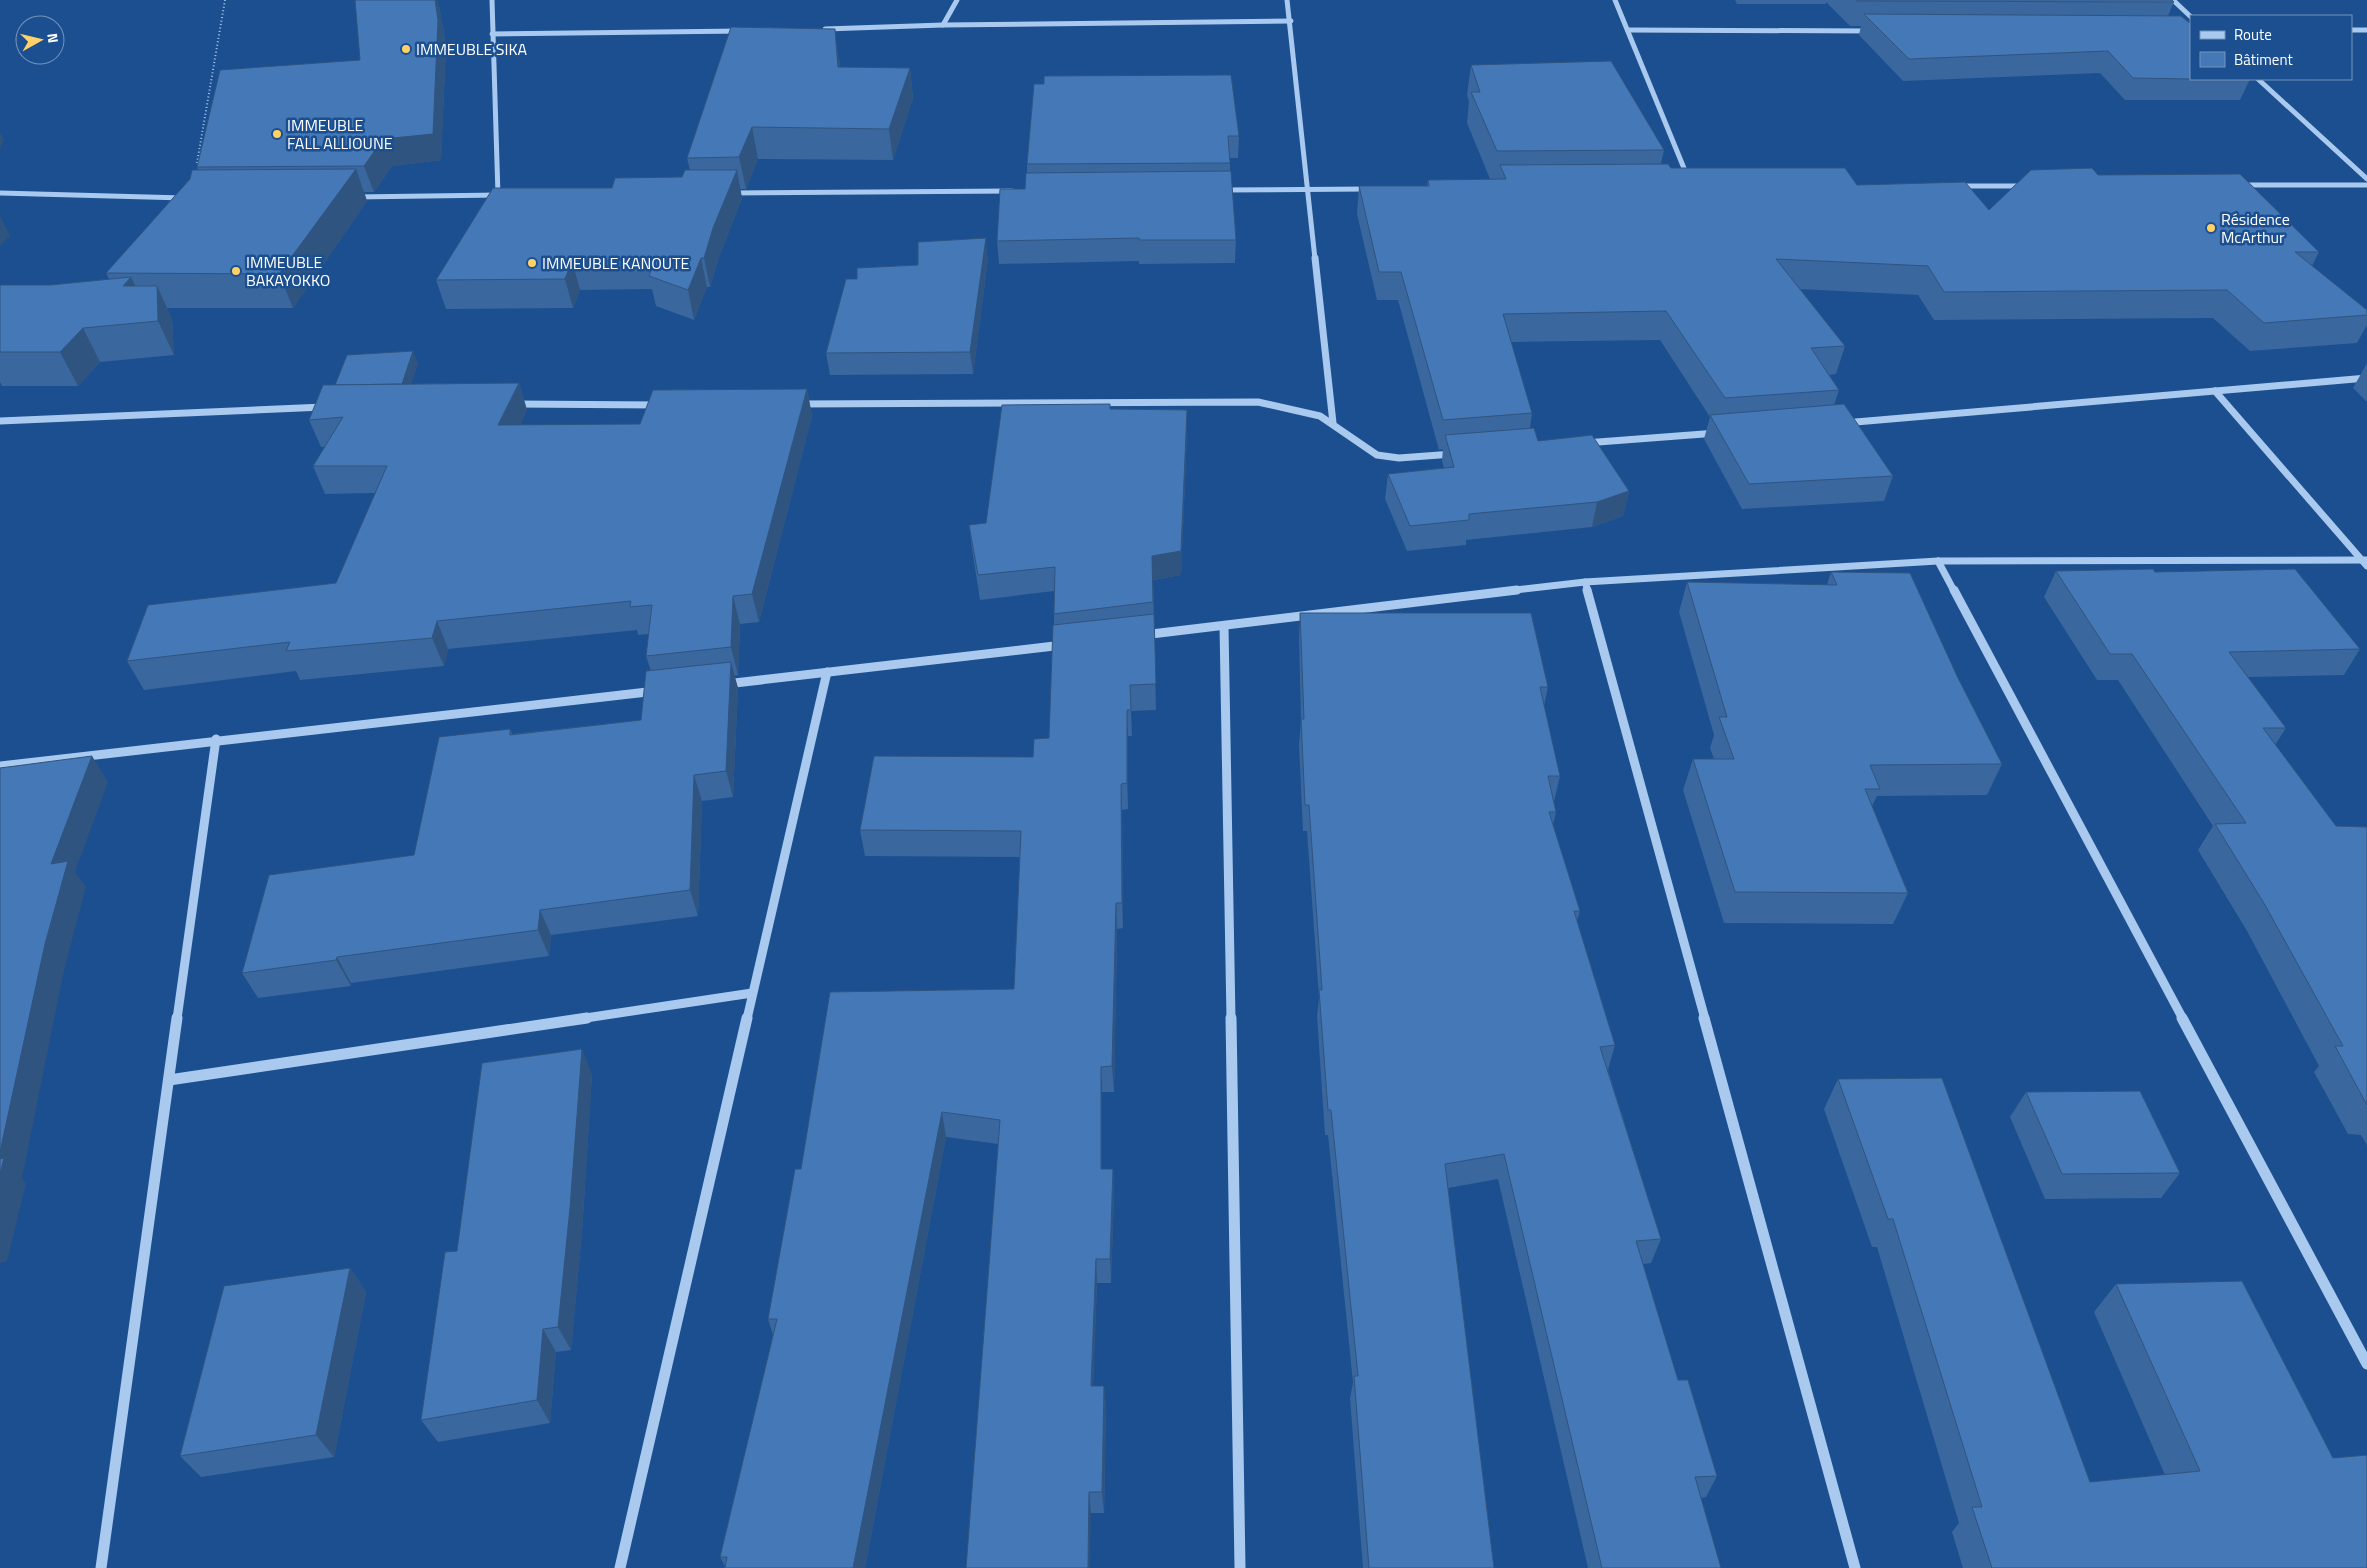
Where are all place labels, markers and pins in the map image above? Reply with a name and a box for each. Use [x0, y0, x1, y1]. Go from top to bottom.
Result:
place label: IMMEUBLE SIKA [416, 37, 528, 61]
marker: IMMEUBLE SIKA [400, 43, 412, 55]
place label: IMMEUBLE FALL ALLIOUNE [287, 113, 393, 155]
marker: IMMEUBLE FALL ALLIOUNE [271, 128, 283, 140]
place label: Résidence McArthur [2221, 207, 2290, 249]
marker: Résidence McArthur [2205, 222, 2217, 234]
place label: IMMEUBLE BAKAYOKKO [246, 250, 330, 292]
place label: IMMEUBLE KANOUTE [542, 251, 690, 275]
marker: IMMEUBLE KANOUTE [526, 257, 538, 269]
marker: IMMEUBLE BAKAYOKKO [230, 265, 242, 277]

